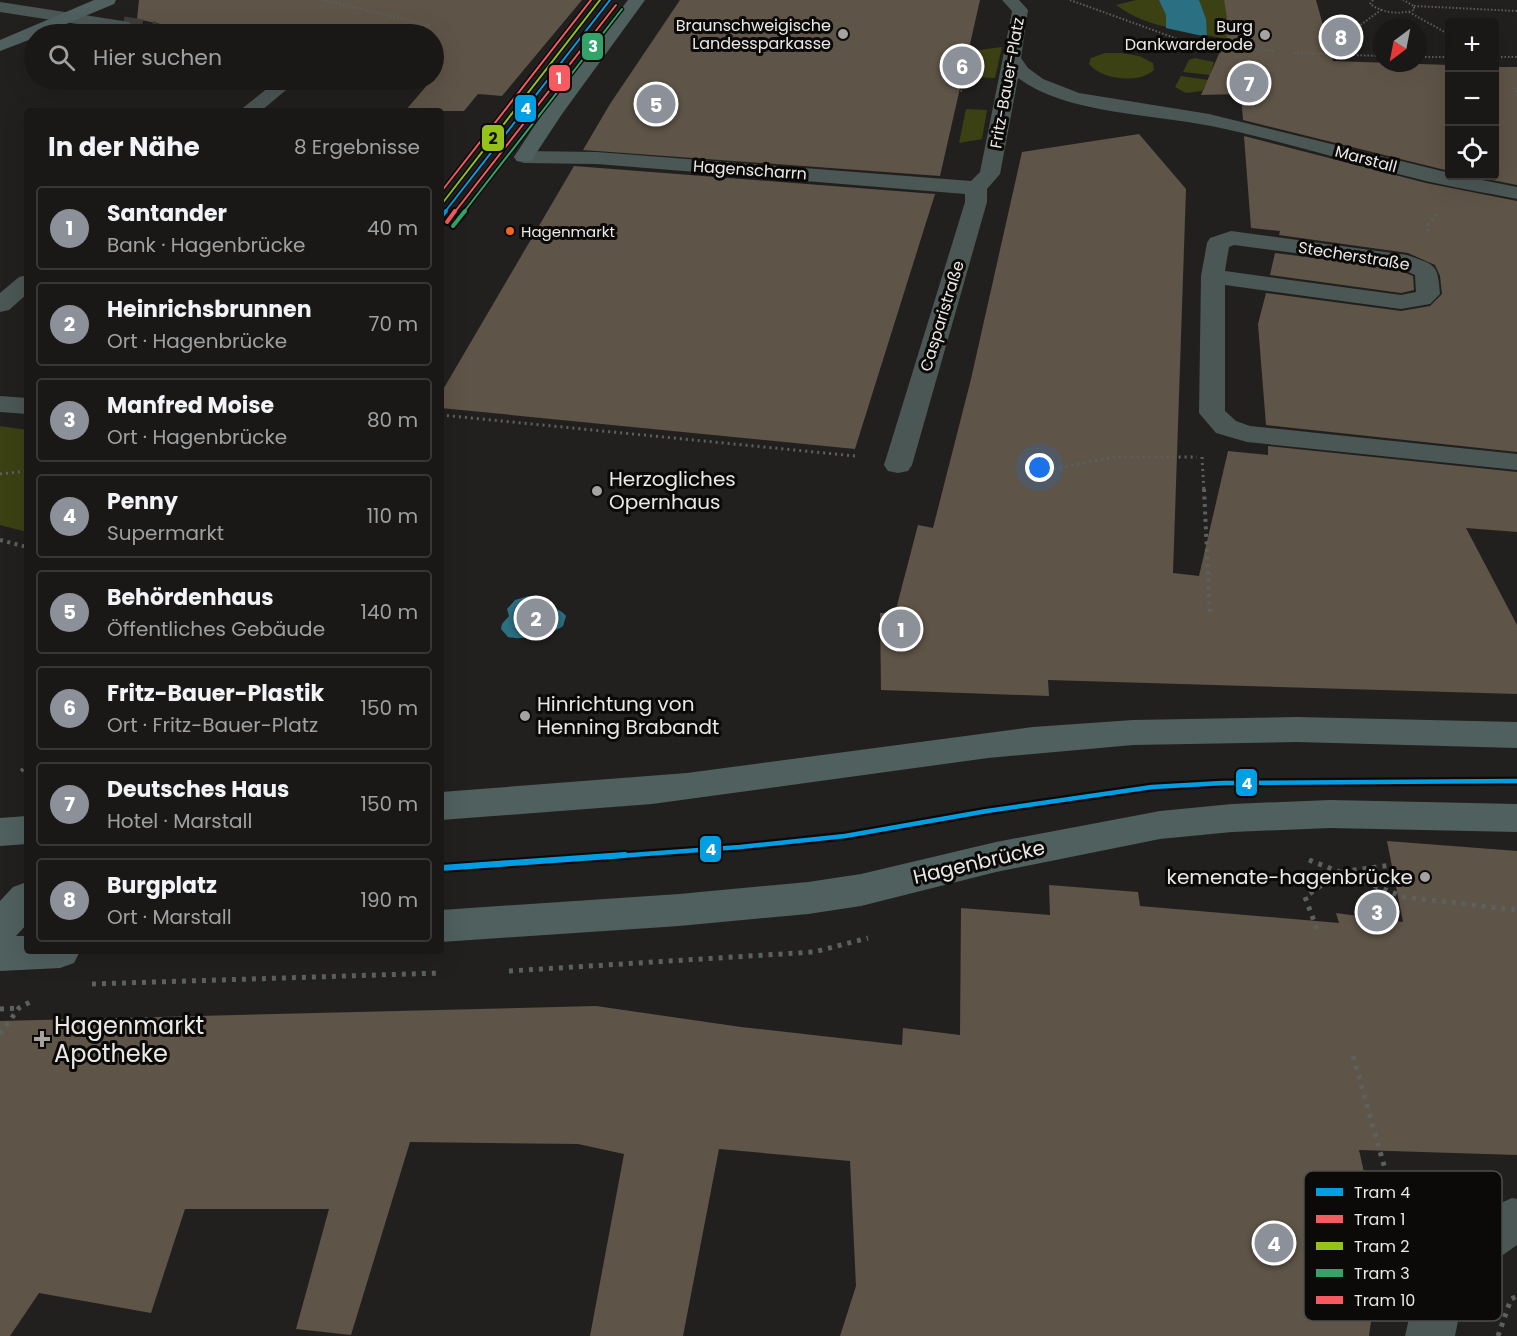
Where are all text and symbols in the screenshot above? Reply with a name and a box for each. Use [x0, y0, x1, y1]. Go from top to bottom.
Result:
place label: Braunschweigische Landessparkasse [676, 14, 831, 55]
place label: Burg Dankwarderode [1125, 15, 1253, 56]
pin: 8 [1322, 15, 1360, 60]
street label: Fritz-Bauer-Platz [984, 16, 1030, 150]
north arrow [1373, 18, 1427, 72]
map controls [1445, 18, 1499, 180]
button: + [1445, 18, 1499, 72]
search box [24, 24, 444, 90]
marker: Braunschweigische Landessparkasse [836, 27, 850, 41]
marker: Burg Dankwarderode [1258, 28, 1272, 42]
line badge: 3 [581, 32, 604, 61]
text: 3 [588, 35, 598, 58]
icon: search [45, 41, 78, 74]
text: Hier suchen [93, 42, 222, 73]
pin: 6 [942, 44, 982, 88]
pin: 7 [1230, 60, 1268, 106]
line badge: 1 [548, 64, 571, 92]
text: 1 [556, 67, 562, 90]
button: − [1445, 72, 1499, 126]
pin: 5 [636, 82, 676, 126]
line badge: 4 [514, 94, 537, 123]
text: 4 [521, 97, 532, 120]
line badge: 2 [481, 124, 505, 152]
button: locate [1445, 126, 1499, 180]
text: 2 [488, 127, 498, 150]
text: In der Nähe [48, 129, 200, 165]
text: 8 Ergebnisse [294, 133, 420, 161]
street label: Marstall [1332, 140, 1400, 178]
street label: Hagenscharrn [692, 155, 808, 185]
text: Santander [107, 198, 227, 229]
text: 1 [66, 214, 73, 242]
text: 40 m [367, 214, 418, 242]
place label: Hagenmarkt [521, 221, 615, 242]
marker: Hagenmarkt [504, 225, 516, 237]
text: Bank · Hagenbrücke [107, 231, 306, 259]
street label: Stecherstraße [1297, 236, 1412, 276]
street label: Casparistraße [914, 258, 970, 374]
text: Heinrichsbrunnen [107, 294, 312, 325]
text: 2 [64, 310, 75, 338]
text: 70 m [369, 310, 418, 338]
text: Ort · Hagenbrücke [107, 327, 287, 355]
text: Manfred Moise [107, 390, 274, 421]
text: 3 [63, 406, 76, 434]
text: 80 m [367, 406, 418, 434]
text: Ort · Hagenbrücke [107, 423, 287, 451]
your location [1025, 453, 1054, 482]
place label: Herzogliches Opernhaus [609, 465, 736, 516]
marker: Herzogliches Opernhaus [590, 484, 604, 498]
text: Penny [107, 486, 178, 517]
text: 4 [63, 502, 76, 530]
text: 110 m [367, 502, 418, 530]
text: Supermarkt [107, 519, 224, 547]
text: Behördenhaus [107, 582, 274, 613]
pin: 2 [516, 596, 556, 640]
text: 5 [63, 598, 76, 626]
text: 140 m [361, 598, 418, 626]
pin: 1 [882, 606, 920, 652]
text: Öffentliches Gebäude [107, 615, 325, 643]
text: Fritz-Bauer-Plastik [107, 678, 324, 709]
place label: Hinrichtung von Henning Brabandt [537, 690, 719, 741]
text: 6 [63, 694, 76, 722]
text: 150 m [361, 694, 418, 722]
marker: Hinrichtung von Henning Brabandt [518, 709, 532, 723]
text: Ort · Fritz-Bauer-Platz [107, 711, 318, 739]
line badge: 4 [1235, 768, 1258, 797]
text: 4 [1242, 772, 1253, 795]
text: Deutsches Haus [107, 774, 289, 805]
text: 7 [64, 790, 75, 818]
text: 150 m [361, 790, 418, 818]
text: Hotel · Marstall [107, 807, 252, 835]
street label: Hagenbrücke [910, 833, 1048, 891]
line badge: 4 [699, 835, 722, 863]
text: 4 [706, 838, 717, 861]
place label: kemenate-hagenbrücke [1167, 863, 1413, 891]
text: Burgplatz [107, 870, 217, 901]
marker: kemenate-hagenbrücke [1418, 870, 1432, 884]
text: 8 [63, 886, 76, 914]
text: 190 m [361, 886, 418, 914]
pin: 3 [1358, 890, 1396, 934]
text: Ort · Marstall [107, 903, 232, 931]
place label: Hagenmarkt Apotheke [54, 1009, 204, 1070]
marker: Hagenmarkt Apotheke [35, 1032, 49, 1046]
legend [1304, 1171, 1502, 1321]
text: Tram 4 [1354, 1181, 1410, 1204]
text: Tram 1 [1354, 1208, 1405, 1231]
pin: 4 [1254, 1220, 1294, 1266]
text: Tram 2 [1354, 1235, 1409, 1258]
text: Tram 3 [1354, 1262, 1410, 1285]
text: Tram 10 [1354, 1289, 1415, 1312]

